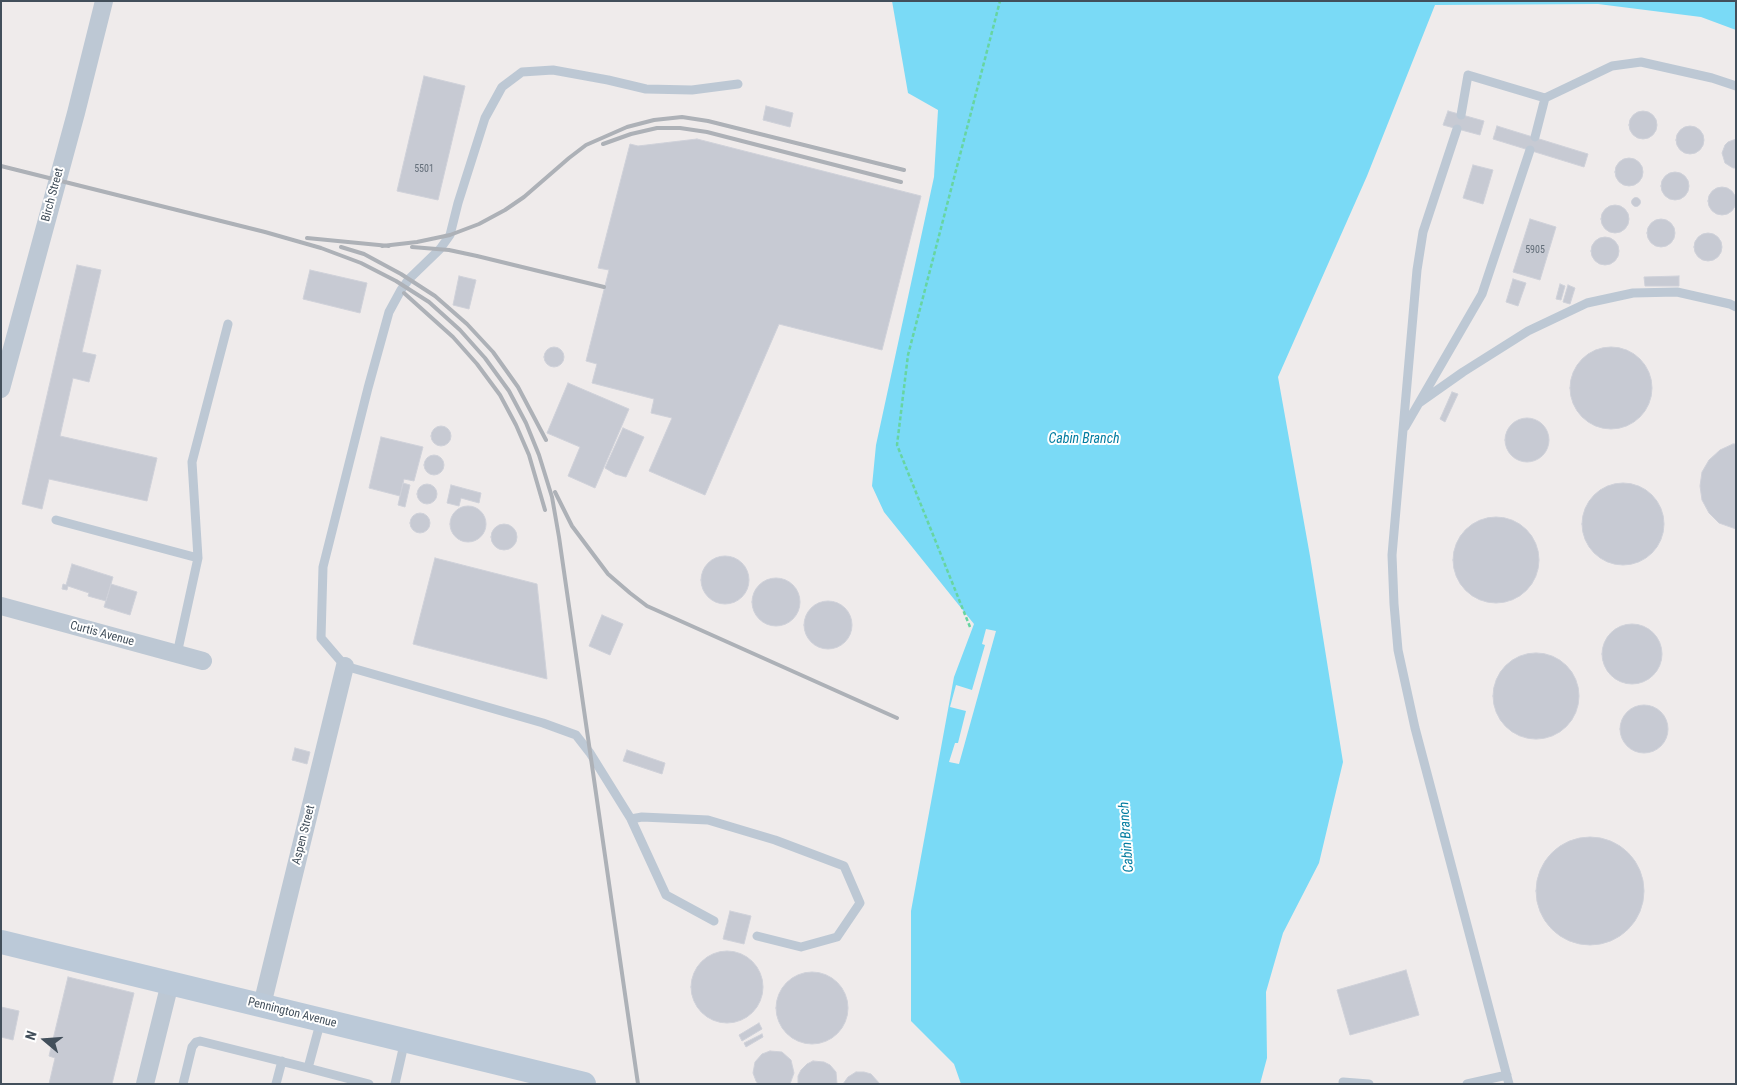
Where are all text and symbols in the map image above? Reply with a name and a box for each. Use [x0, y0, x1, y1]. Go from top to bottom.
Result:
house number: 5501 [414, 163, 434, 175]
street label: Birch Street [39, 167, 67, 223]
house number: 5905 [1525, 244, 1545, 256]
water label: Cabin Branch [1049, 431, 1119, 447]
street label: Curtis Avenue [68, 619, 136, 649]
water label: Cabin Branch [1116, 801, 1138, 873]
street label: Aspen Street [290, 804, 318, 866]
street label: Pennington Avenue [246, 995, 338, 1031]
north arrow [20, 1015, 70, 1065]
text: N [22, 1029, 40, 1042]

